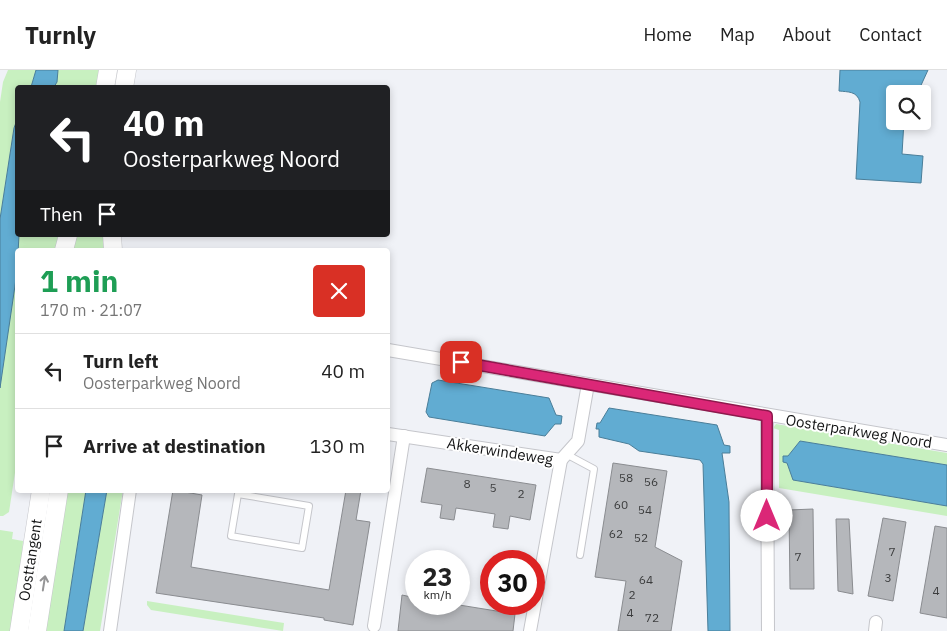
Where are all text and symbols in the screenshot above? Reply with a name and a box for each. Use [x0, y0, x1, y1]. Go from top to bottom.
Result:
text: Turnly [25, 19, 96, 51]
text: Home [644, 23, 692, 46]
text: Map [720, 23, 755, 46]
text: About [783, 23, 831, 46]
text: Contact [859, 23, 922, 46]
map controls [886, 85, 931, 130]
button: search [886, 85, 931, 130]
text: 40 m [123, 100, 205, 146]
icon: left [40, 105, 105, 170]
text: Oosterparkweg Noord [123, 144, 340, 173]
icon: arrive [93, 200, 121, 228]
text: Then [40, 202, 83, 226]
text: 1 min [40, 261, 118, 300]
button: close [313, 265, 365, 317]
text: 170 m · 21:07 [40, 300, 142, 320]
pin [440, 341, 482, 383]
icon: arrive [447, 348, 475, 376]
text: Turn left [83, 349, 159, 373]
icon: left [40, 357, 68, 385]
text: 40 m [321, 359, 365, 383]
text: Oosterparkweg Noord [83, 373, 241, 393]
street label: Oosterparkweg Noord [784, 410, 934, 452]
icon: arrive [40, 432, 68, 460]
street label: Akkerwindeweg [446, 433, 555, 469]
text: Arrive at destination [83, 434, 266, 458]
text: 130 m [310, 434, 365, 458]
house number: 58 [619, 470, 633, 485]
house number: 56 [644, 474, 658, 489]
house number: 8 [463, 476, 471, 491]
house number: 5 [489, 480, 497, 495]
house number: 2 [517, 486, 525, 501]
position arrow [740, 489, 792, 541]
house number: 60 [614, 497, 628, 512]
house number: 54 [638, 502, 652, 517]
street label: Oosttangent [14, 518, 46, 602]
house number: 62 [609, 526, 623, 541]
house number: 52 [634, 530, 648, 545]
house number: 7 [888, 544, 896, 559]
house number: 7 [794, 549, 802, 564]
speed limit sign: 30 [480, 550, 545, 615]
text: 23 [422, 560, 453, 593]
house number: 3 [884, 570, 892, 585]
house number: 64 [639, 572, 653, 587]
one-way arrow [40, 575, 50, 591]
house number: 4 [932, 583, 940, 598]
text: km/h [423, 587, 452, 602]
house number: 2 [628, 587, 636, 602]
house number: 4 [626, 605, 634, 620]
house number: 72 [645, 610, 659, 625]

